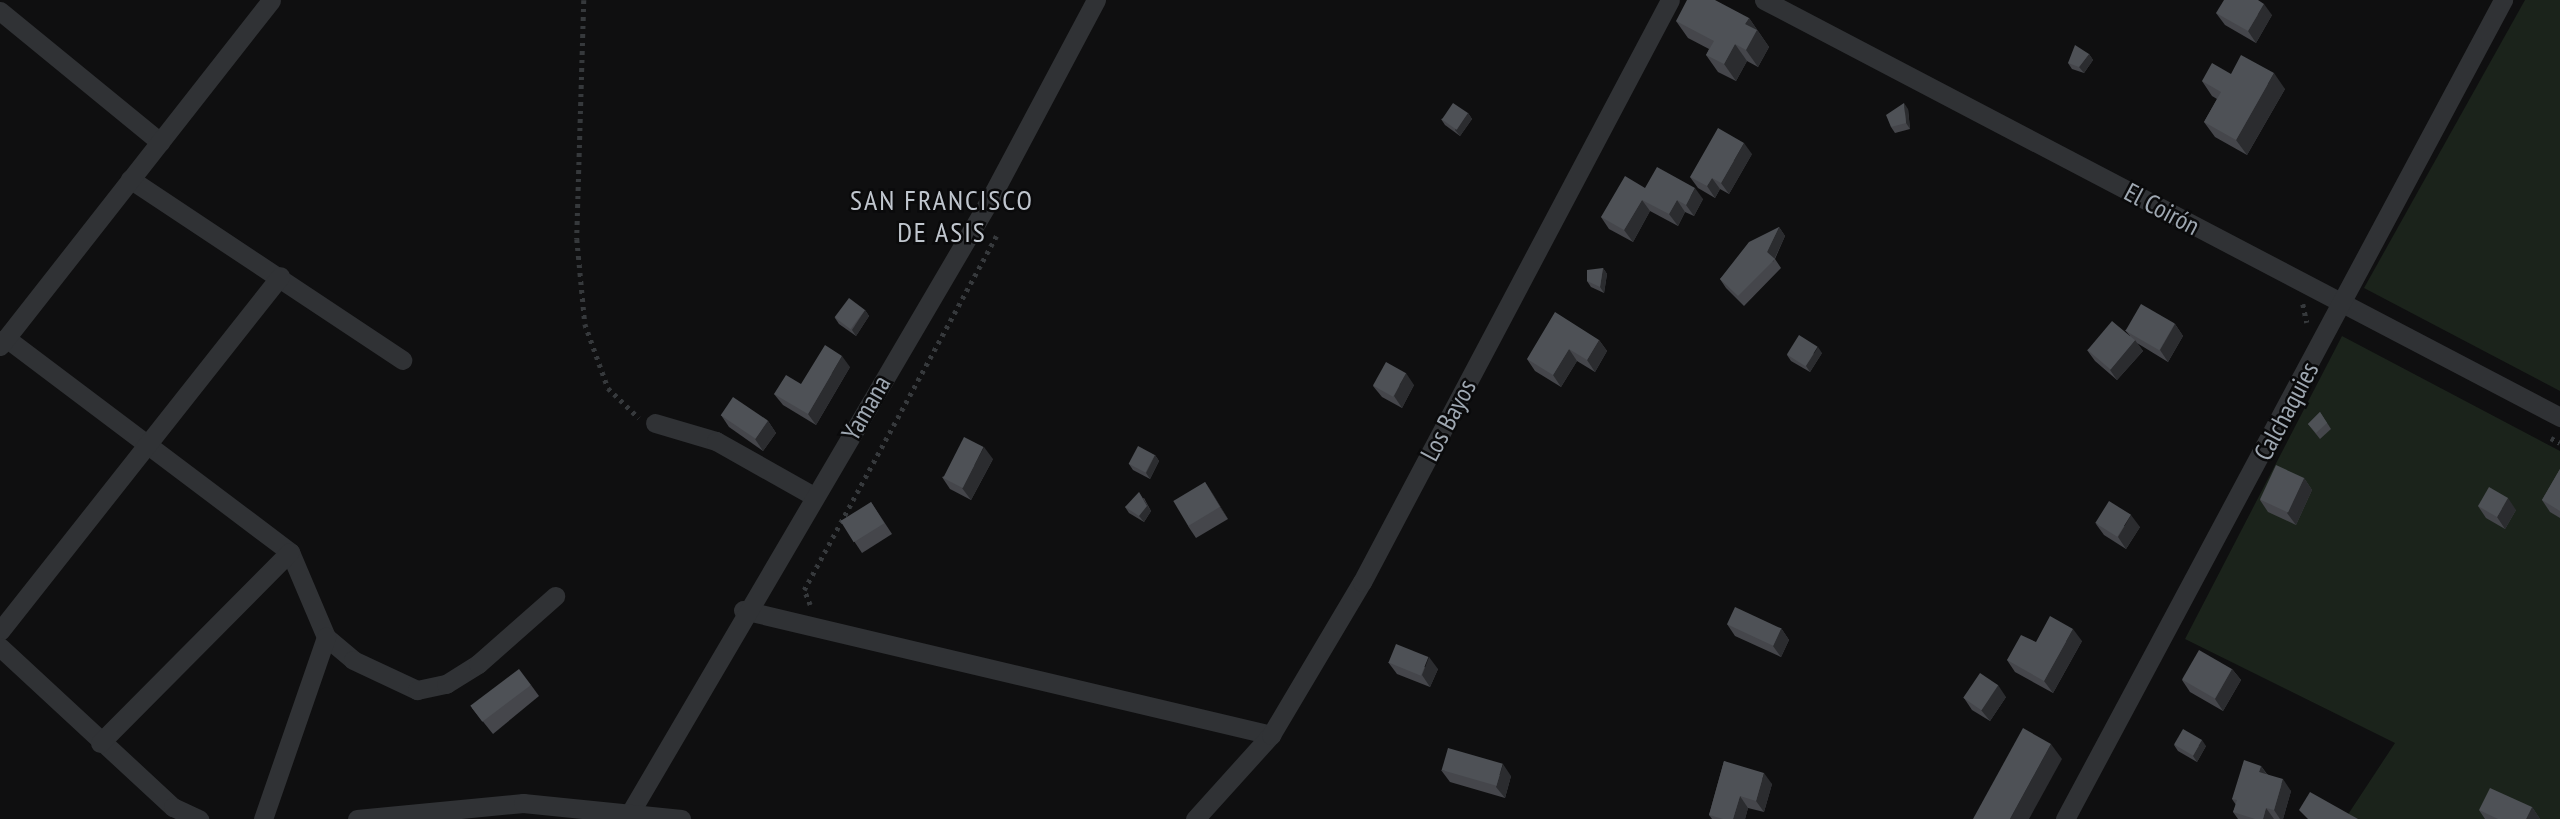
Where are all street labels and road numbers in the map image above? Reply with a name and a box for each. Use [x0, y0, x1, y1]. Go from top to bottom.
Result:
street label: El Coirón [2119, 176, 2205, 242]
street label: Calchaquies [2247, 357, 2325, 465]
street label: Yamana [835, 370, 897, 446]
street label: Los Bayos [1414, 374, 1482, 466]

